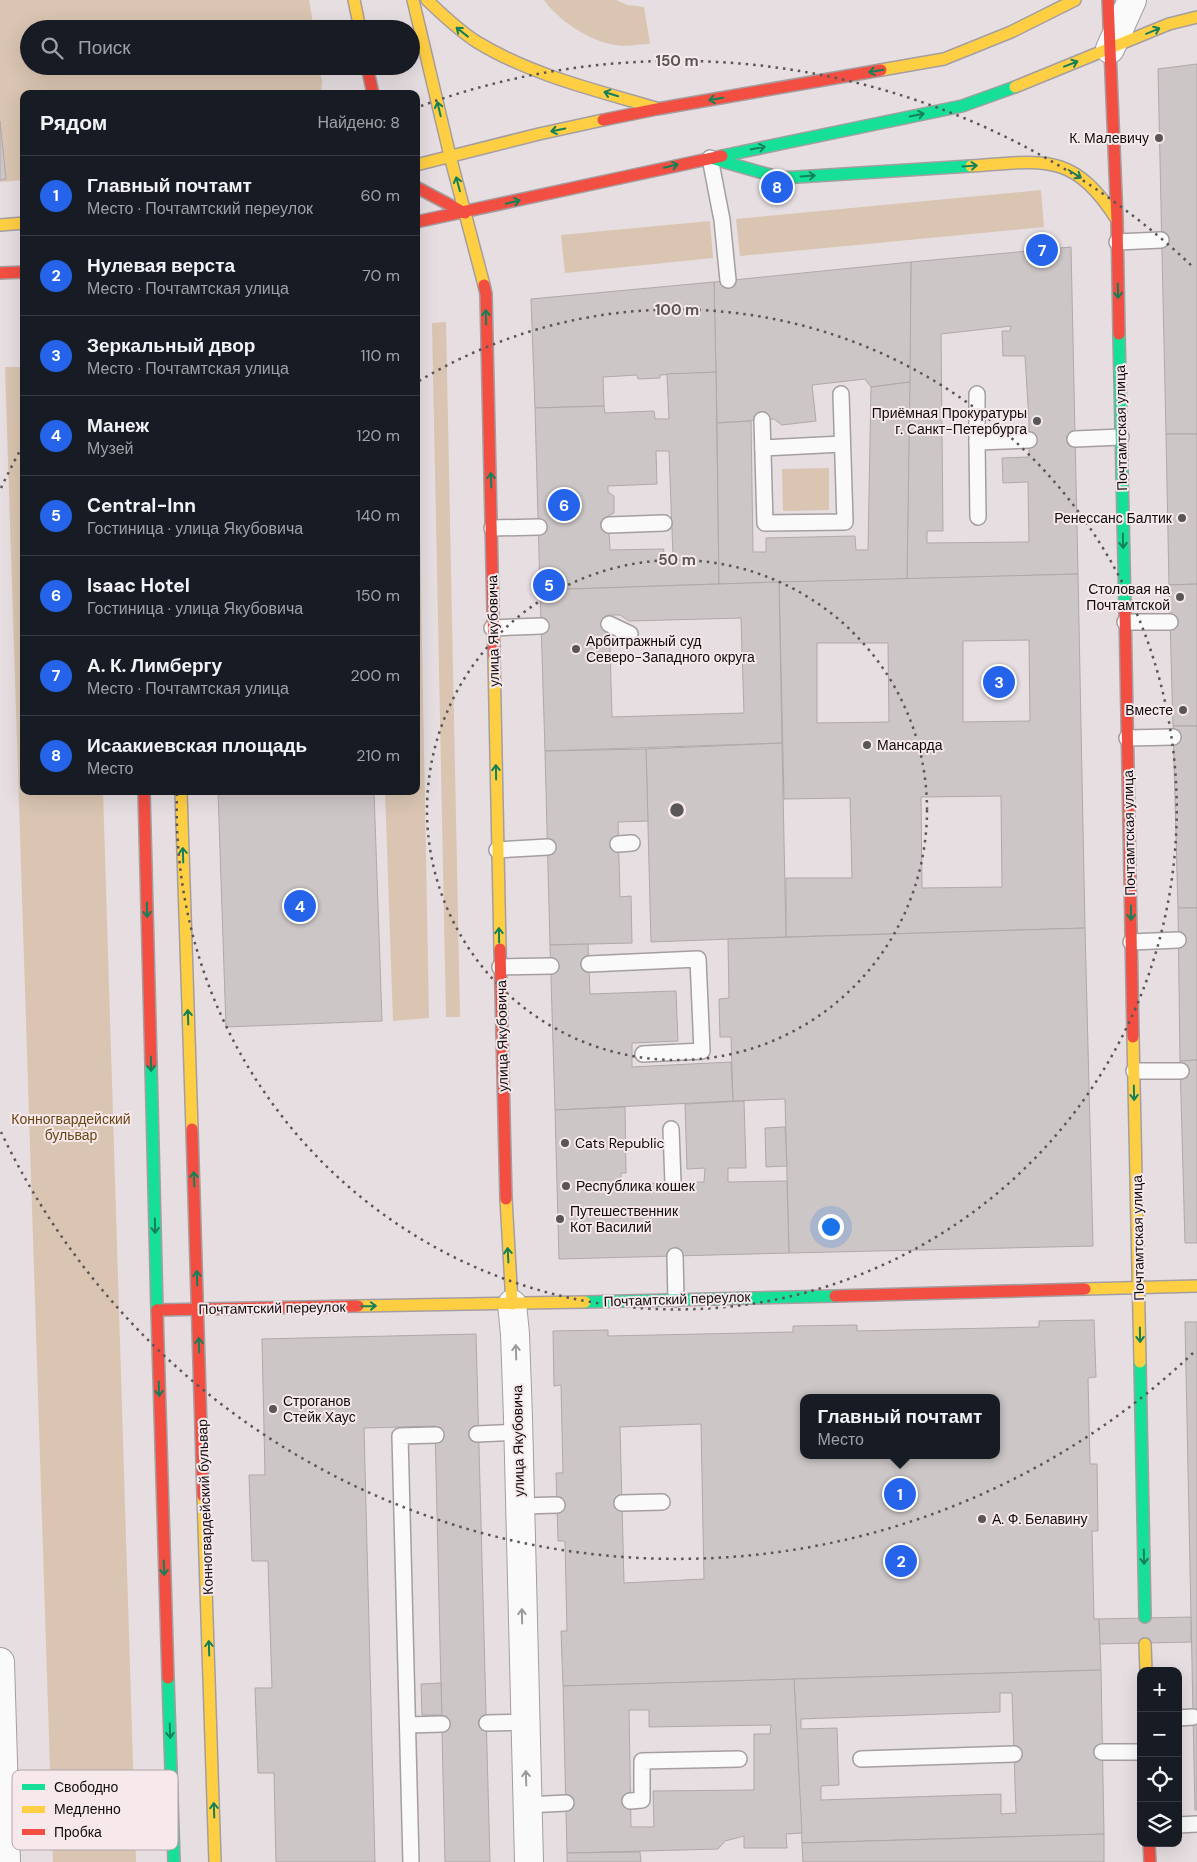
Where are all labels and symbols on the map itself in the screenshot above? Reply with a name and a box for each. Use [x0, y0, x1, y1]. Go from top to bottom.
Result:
one-way arrow [456, 26, 469, 37]
one-way arrow [1145, 26, 1160, 36]
text: 150 m [656, 51, 699, 71]
one-way arrow [1062, 59, 1078, 68]
one-way arrow [869, 66, 885, 76]
one-way arrow [603, 89, 619, 99]
one-way arrow [708, 94, 724, 104]
one-way arrow [434, 101, 443, 117]
one-way arrow [908, 110, 924, 120]
one-way arrow [551, 125, 567, 135]
place label: К. Малевичу [1069, 129, 1149, 147]
marker: К. Малевичу [1153, 132, 1165, 144]
one-way arrow [749, 143, 765, 152]
one-way arrow [663, 161, 679, 170]
one-way arrow [962, 161, 978, 170]
pin: 8 [761, 168, 793, 206]
one-way arrow [1068, 169, 1082, 180]
one-way arrow [800, 172, 816, 181]
one-way arrow [453, 177, 462, 193]
one-way arrow [504, 197, 520, 206]
pin: 7 [1026, 231, 1058, 269]
one-way arrow [1114, 282, 1123, 298]
text: 100 m [655, 300, 699, 320]
one-way arrow [482, 309, 491, 325]
street label: Почтамтская улица [1111, 365, 1131, 491]
place label: Приёмная Прокуратуры г. Санкт-Петербурга [872, 404, 1027, 438]
marker: Приёмная Прокуратуры г. Санкт-Петербурга [1031, 415, 1043, 427]
one-way arrow [486, 472, 495, 488]
pin: 6 [548, 486, 580, 524]
place label: Ренессанс Балтик [1054, 509, 1173, 527]
marker: Ренессанс Балтик [1176, 512, 1188, 524]
one-way arrow [1118, 532, 1128, 548]
text: 50 m [658, 550, 696, 570]
pin: 5 [533, 566, 565, 604]
street label: улица Якубовича [483, 575, 503, 687]
place label: Столовая на Почтамтской [1086, 580, 1170, 614]
marker: Столовая на Почтамтской [1174, 591, 1186, 603]
place label: Арбитражный суд Северо-Западного округа [586, 632, 755, 666]
marker: Арбитражный суд Северо-Западного округа [570, 643, 582, 655]
pin: 3 [983, 663, 1015, 701]
place label: Вместе [1125, 701, 1173, 719]
marker: Вместе [1177, 704, 1189, 716]
place label: Мансарда [877, 736, 943, 754]
marker: Мансарда [861, 739, 873, 751]
one-way arrow [491, 765, 500, 781]
street label: Почтамтская улица [1119, 770, 1139, 896]
centre of rings [668, 801, 686, 819]
one-way arrow [178, 847, 188, 863]
pin: 4 [284, 887, 316, 925]
one-way arrow [143, 902, 152, 918]
one-way arrow [1126, 905, 1135, 921]
one-way arrow [495, 927, 504, 943]
street label: улица Якубовича [492, 980, 512, 1092]
one-way arrow [184, 1009, 193, 1025]
one-way arrow [146, 1056, 156, 1072]
one-way arrow [1130, 1085, 1139, 1101]
park label: Конногвардейский бульвар [11, 1110, 131, 1144]
place label: Cats Republic [575, 1134, 665, 1152]
marker: Cats Republic [559, 1137, 571, 1149]
one-way arrow [189, 1172, 198, 1188]
street label: Почтамтская улица [1128, 1175, 1148, 1301]
place label: Республика кошек [576, 1177, 696, 1195]
marker: Республика кошек [560, 1180, 572, 1192]
place label: Путешественник Кот Василий [570, 1202, 679, 1236]
marker: Путешественник Кот Василий [554, 1213, 566, 1225]
your location [818, 1214, 844, 1240]
one-way arrow [150, 1218, 160, 1234]
one-way arrow [503, 1247, 512, 1263]
one-way arrow [192, 1270, 202, 1286]
street label: Почтамтский переулок [603, 1287, 752, 1311]
street label: Почтамтский переулок [198, 1298, 346, 1318]
one-way arrow [360, 1301, 377, 1311]
one-way arrow [1135, 1327, 1144, 1343]
one-way arrow [194, 1337, 204, 1354]
one-way arrow [511, 1344, 520, 1360]
one-way arrow [154, 1380, 164, 1396]
street label: улица Якубовича [508, 1385, 528, 1497]
place label: Строганов Стейк Хаус [283, 1392, 356, 1426]
marker: Строганов Стейк Хаус [267, 1403, 279, 1415]
street label: Конногвардейский бульвар [193, 1419, 217, 1595]
pin: 1 [884, 1475, 916, 1513]
place label: А. Ф. Белавину [992, 1510, 1087, 1528]
marker: А. Ф. Белавину [976, 1513, 988, 1525]
pin: 2 [885, 1542, 917, 1580]
one-way arrow [1139, 1549, 1148, 1565]
one-way arrow [160, 1560, 169, 1576]
one-way arrow [518, 1608, 527, 1624]
one-way arrow [205, 1640, 214, 1656]
one-way arrow [165, 1722, 174, 1738]
legend [12, 1770, 178, 1850]
one-way arrow [522, 1771, 531, 1787]
text: Свободно [54, 1778, 119, 1796]
text: Медленно [54, 1800, 121, 1818]
one-way arrow [209, 1803, 219, 1819]
text: Пробка [54, 1823, 102, 1841]

